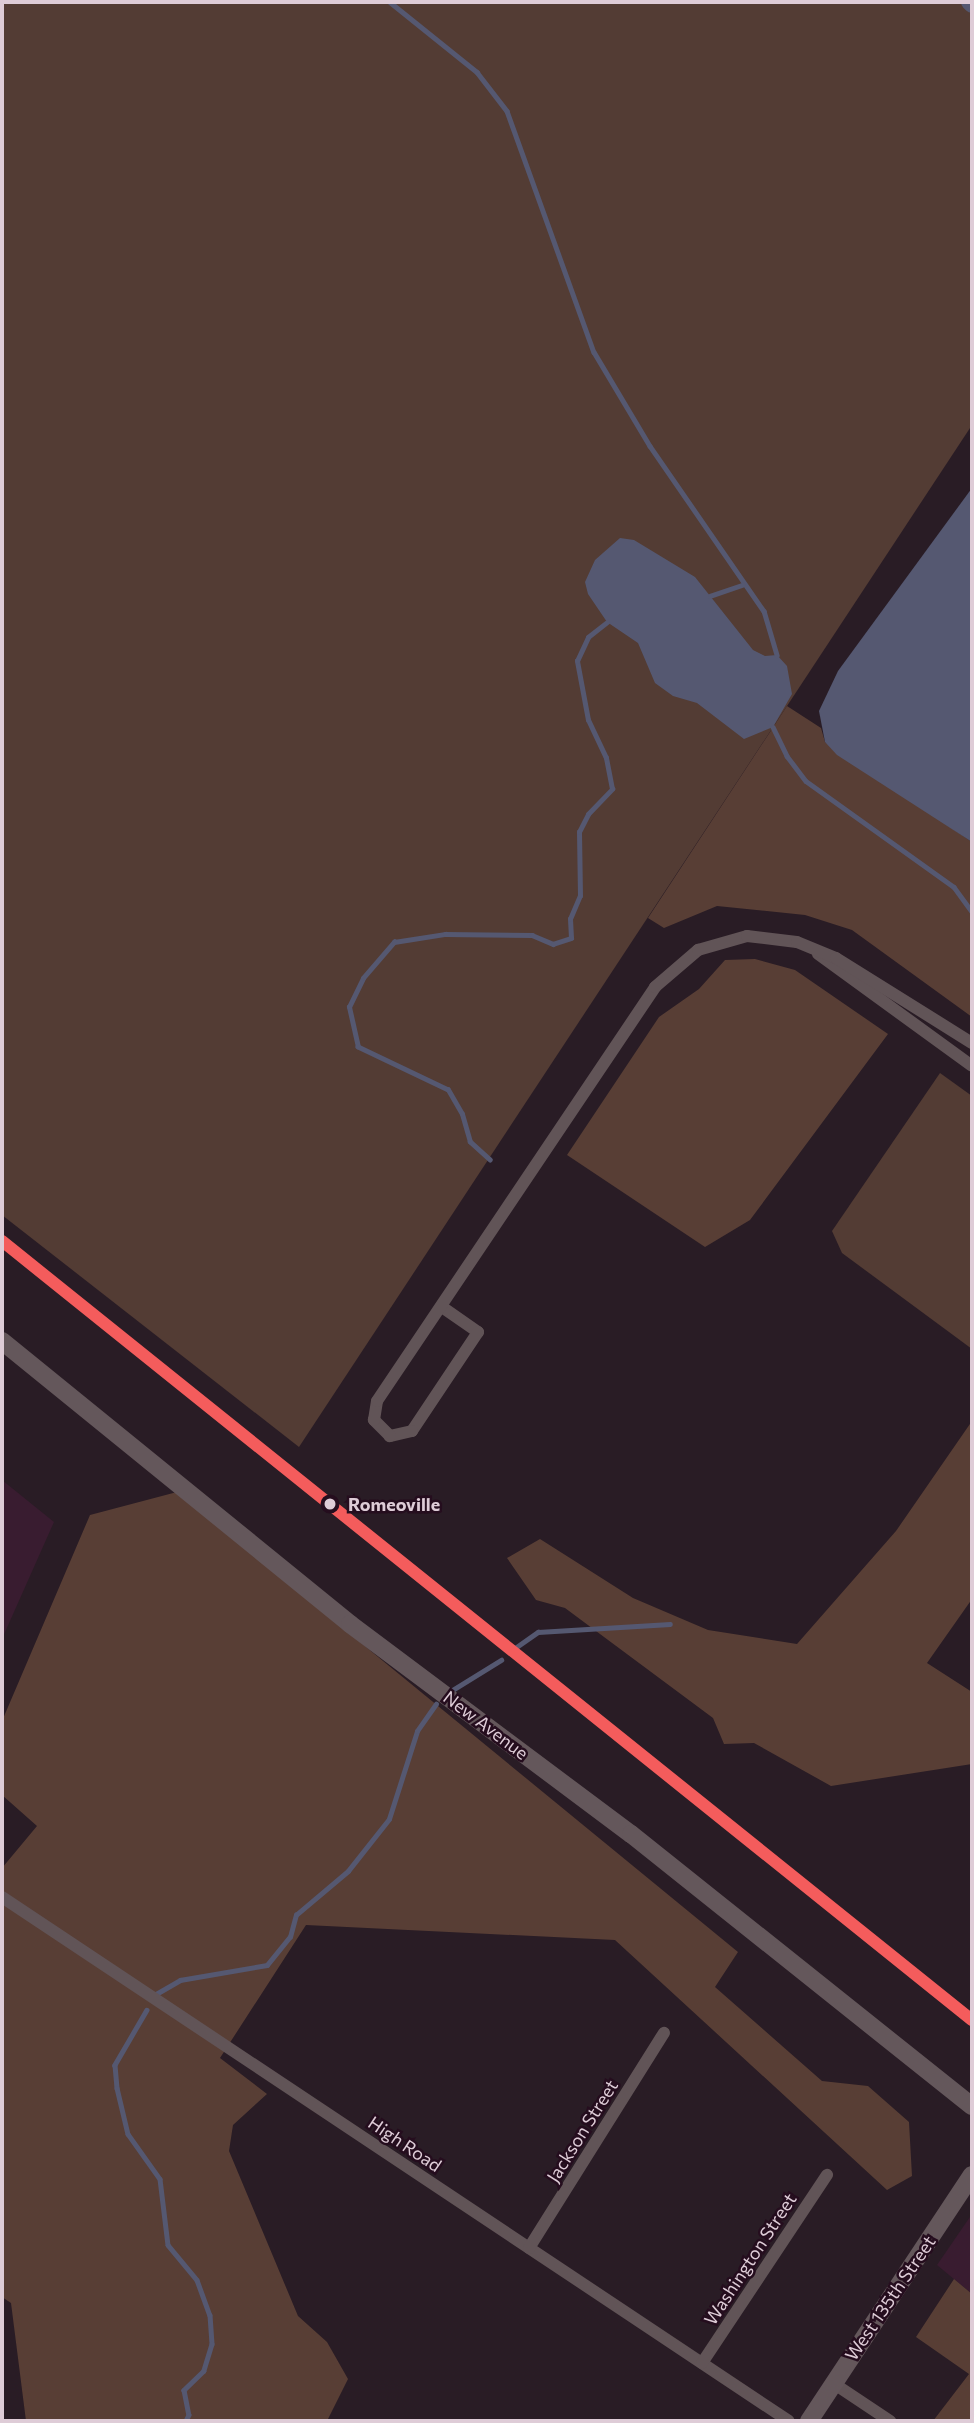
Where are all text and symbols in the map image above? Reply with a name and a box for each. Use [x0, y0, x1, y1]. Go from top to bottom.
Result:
marker: Romeoville [318, 1492, 342, 1516]
place label: Romeoville [348, 1493, 440, 1515]
street label: New Avenue [439, 1686, 533, 1764]
street label: Jackson Street [542, 2076, 622, 2186]
street label: High Road [364, 2112, 446, 2176]
street label: Washington Street [699, 2189, 801, 2329]
street label: West 135th Street [840, 2231, 940, 2365]

